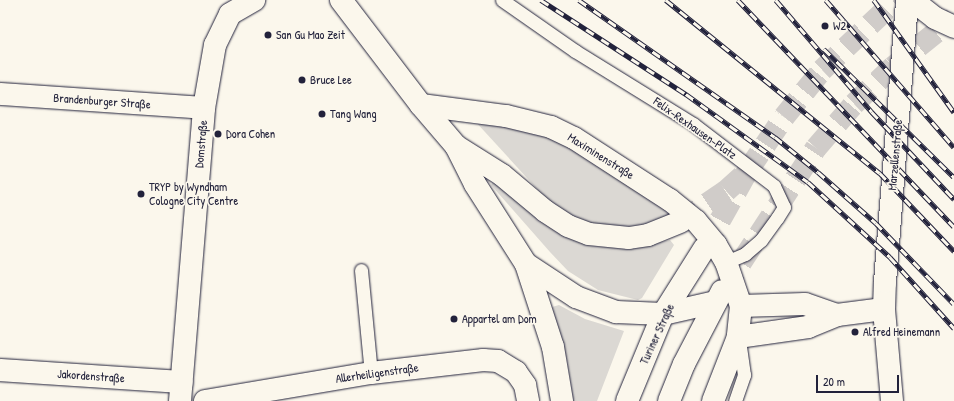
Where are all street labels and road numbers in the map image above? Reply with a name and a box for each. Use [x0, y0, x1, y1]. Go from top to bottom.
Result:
street label: Brandenburger Straße [53, 90, 151, 112]
street label: Felix-Rexhausen-Platz [651, 94, 739, 162]
street label: Marzellenstraße [885, 119, 905, 191]
street label: Domstraße [192, 120, 210, 168]
street label: Maximinenstraße [565, 130, 637, 182]
street label: Turiner Straße [637, 301, 677, 367]
street label: Allerheiligenstraße [335, 360, 419, 386]
street label: Jakordenstraße [57, 366, 125, 386]

